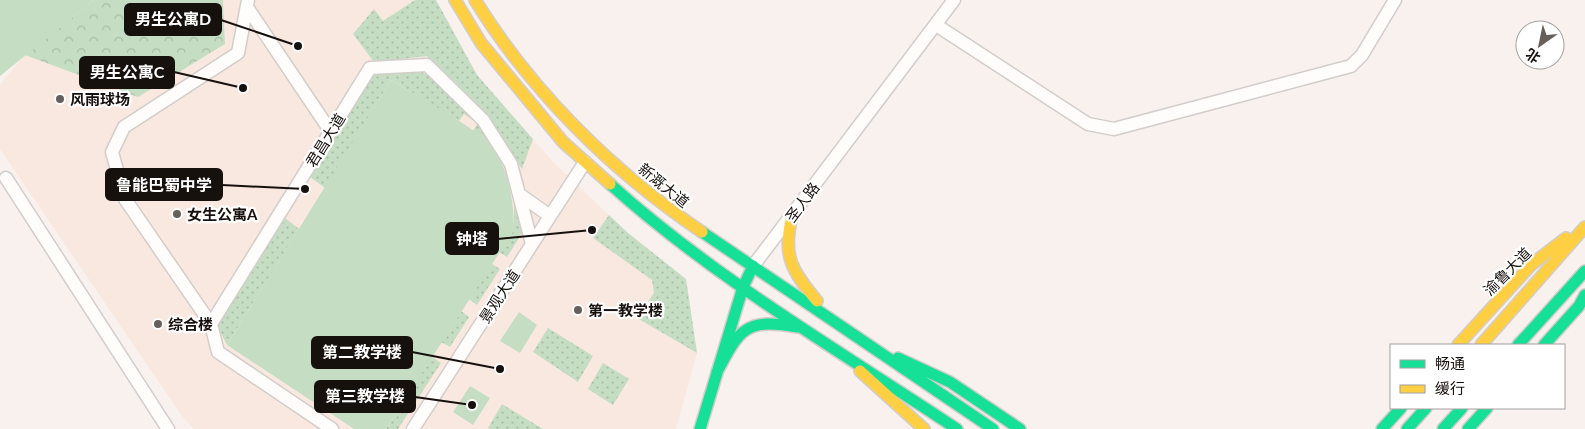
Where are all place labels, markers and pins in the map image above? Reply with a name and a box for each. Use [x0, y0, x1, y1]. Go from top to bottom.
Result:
callout: 男生公寓D [125, 4, 221, 35]
callout: 男生公寓C [80, 57, 174, 88]
place label: 风雨球场 [70, 90, 130, 108]
marker: 风雨球场 [54, 93, 66, 105]
callout: 鲁能巴蜀中学 [106, 169, 222, 200]
place label: 女生公寓A [187, 205, 258, 223]
marker: 女生公寓A [171, 208, 183, 220]
callout: 钟塔 [446, 223, 498, 254]
place label: 第一教学楼 [588, 301, 663, 319]
marker: 第一教学楼 [572, 304, 584, 316]
place label: 综合楼 [168, 315, 213, 333]
marker: 综合楼 [152, 318, 164, 330]
callout: 第二教学楼 [312, 337, 412, 368]
callout: 第三教学楼 [315, 381, 415, 412]

